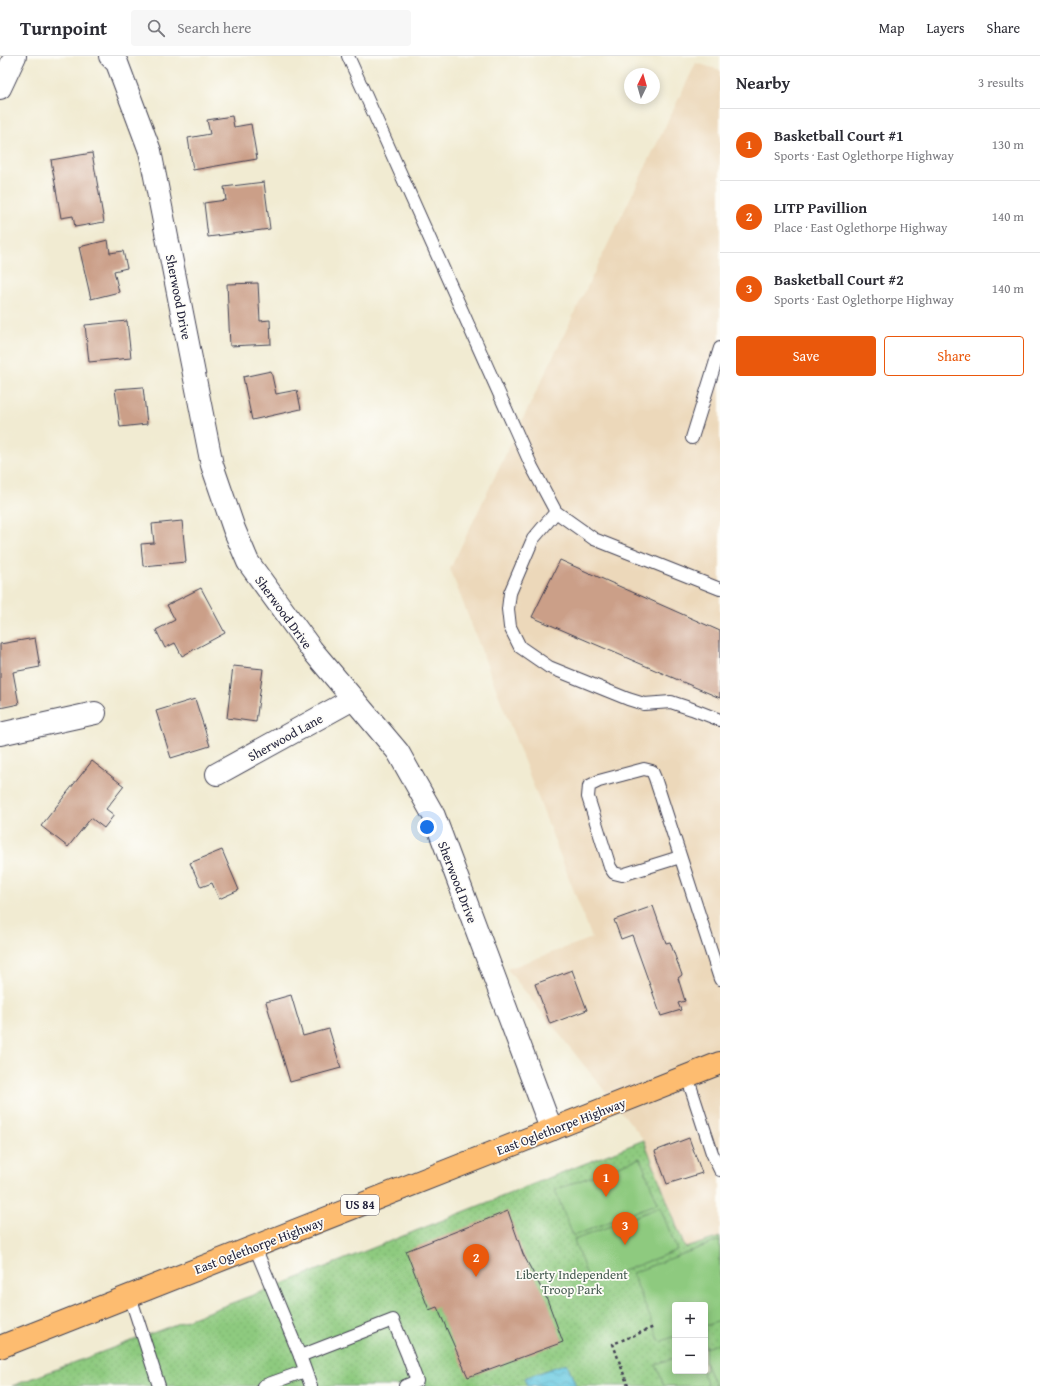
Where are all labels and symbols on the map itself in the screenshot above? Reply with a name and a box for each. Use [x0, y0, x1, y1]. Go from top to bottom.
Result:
north arrow [624, 68, 660, 104]
street label: Sherwood Drive [161, 253, 196, 341]
street label: Sherwood Drive [251, 572, 317, 653]
street label: Sherwood Lane [244, 709, 326, 766]
your location [417, 817, 437, 837]
street label: Sherwood Drive [433, 838, 482, 926]
street label: East Oglethorpe Highway [494, 1093, 629, 1160]
pin: 1 [593, 1164, 619, 1197]
road number: US 84 [341, 1195, 379, 1215]
street label: East Oglethorpe Highway [192, 1212, 327, 1279]
pin: 3 [612, 1212, 638, 1245]
pin: 2 [463, 1244, 489, 1277]
park label: Liberty Independent Troop Park [516, 1265, 628, 1299]

